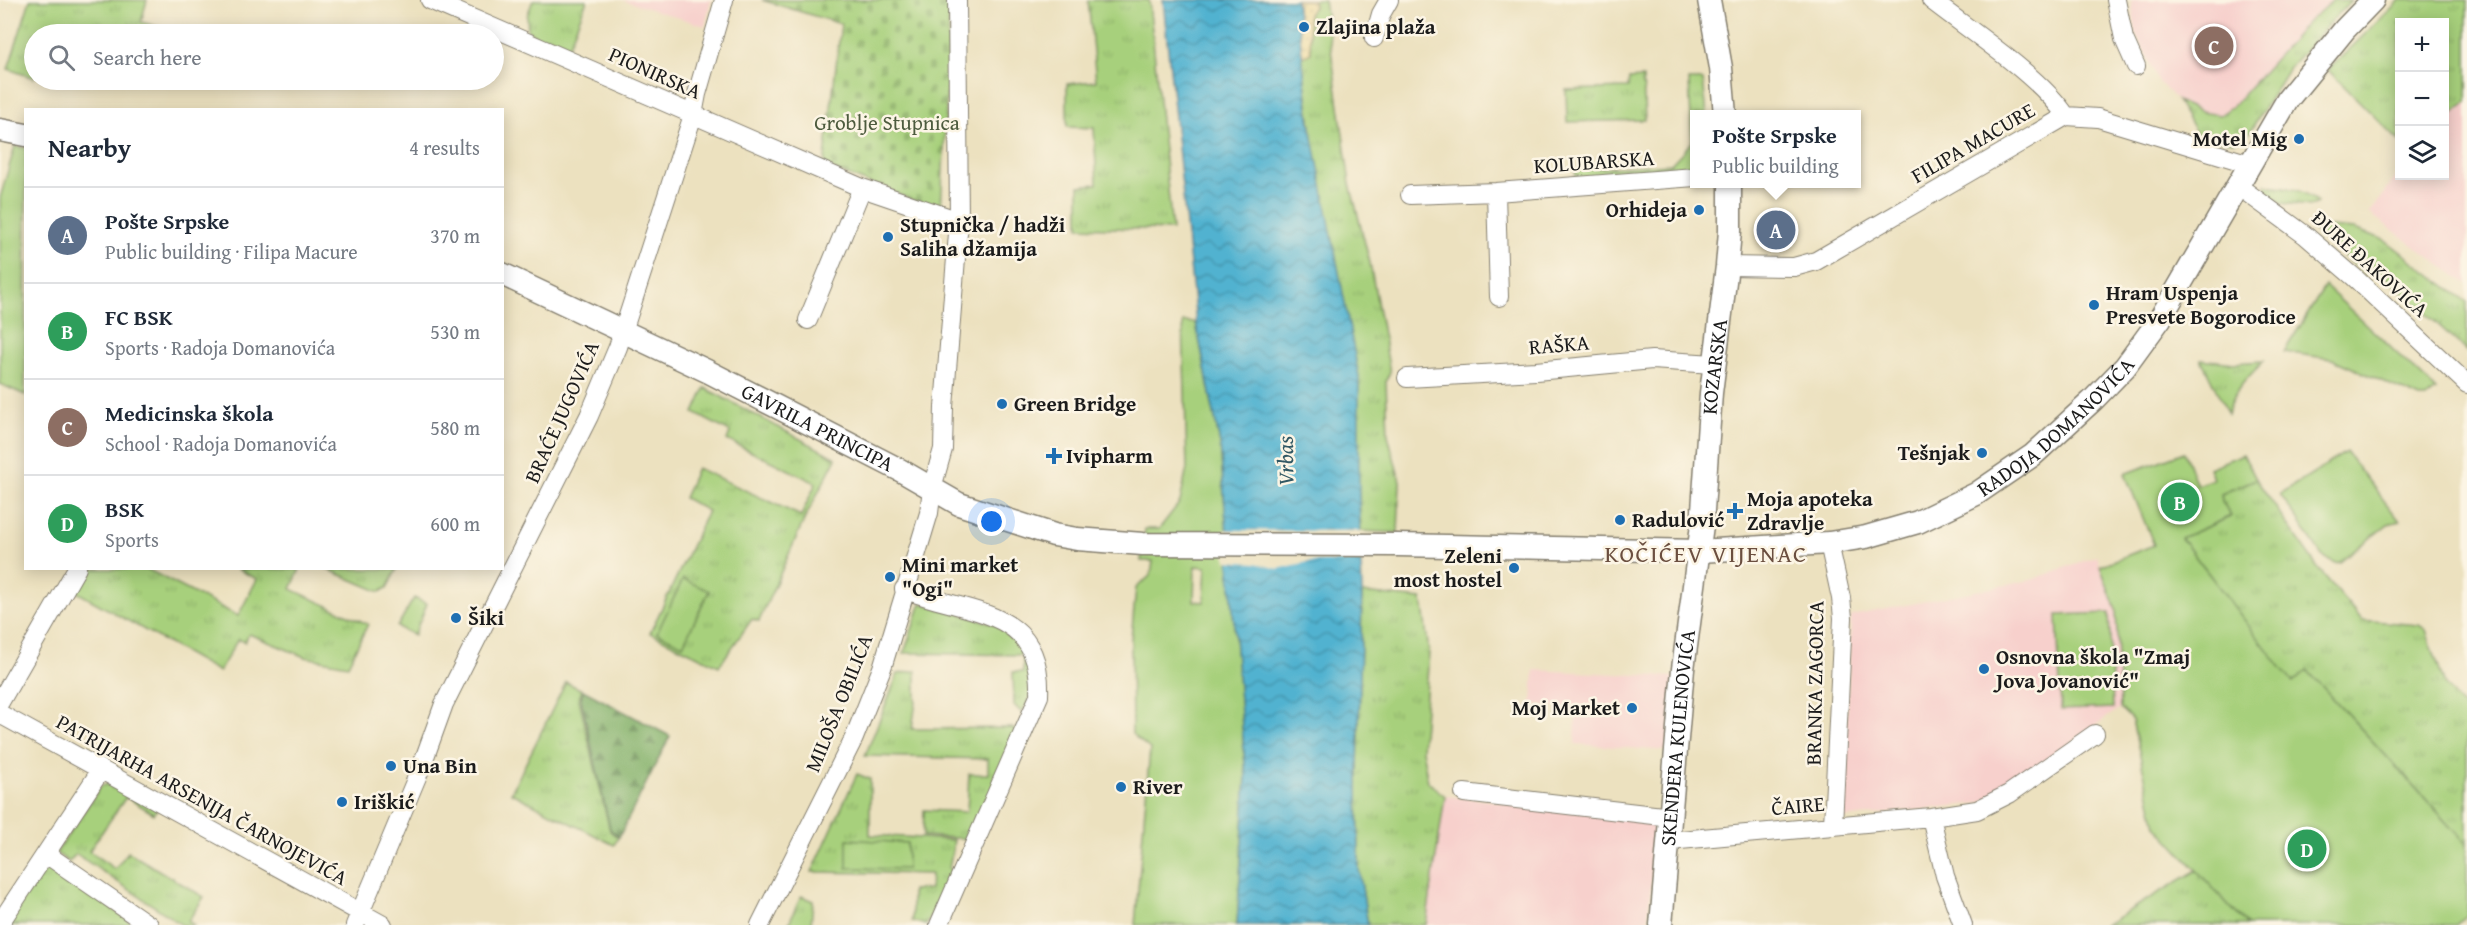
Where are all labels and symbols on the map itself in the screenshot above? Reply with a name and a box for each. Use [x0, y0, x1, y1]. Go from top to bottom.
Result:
place label: Zlajina plaža [1316, 11, 1436, 42]
marker: Zlajina plaža [1297, 20, 1311, 34]
pin: C [2194, 24, 2234, 68]
street label: PIONIRSKA [604, 38, 707, 107]
street label: FILIPA MACURE [1905, 94, 2041, 191]
park label: Groblje Stupnica [814, 107, 960, 138]
place label: Motel Mig [2193, 123, 2288, 154]
marker: Motel Mig [2292, 132, 2306, 146]
street label: KOLUBARSKA [1533, 142, 1656, 181]
place label: Orhideja [1606, 194, 1687, 225]
marker: Orhideja [1692, 203, 1706, 217]
street label: ĐURE ĐAKOVIĆA [2305, 203, 2436, 325]
pin: A [1756, 208, 1796, 252]
place label: Stupnička / hadži Saliha džamija [900, 209, 1066, 264]
marker: Stupnička / hadži Saliha džamija [881, 230, 895, 244]
place label: Hram Uspenja Presvete Bogorodice [2106, 277, 2296, 332]
marker: Hram Uspenja Presvete Bogorodice [2087, 298, 2101, 312]
street label: KOZARSKA [1694, 317, 1735, 415]
street label: RAŠKA [1528, 326, 1591, 363]
street label: BRAĆE JUGOVIĆA [516, 335, 607, 488]
street label: RADOJA DOMANOVIĆA [1971, 351, 2142, 504]
street label: GAVRILA PRINCIPA [736, 375, 900, 479]
place label: Green Bridge [1014, 388, 1136, 419]
marker: Green Bridge [995, 397, 1009, 411]
water label: Vrbas [1269, 436, 1301, 486]
place label: Tešnjak [1898, 437, 1971, 468]
place label: Ivipharm [1066, 440, 1153, 471]
marker: Tešnjak [1975, 446, 1989, 460]
marker: Ivipharm [1047, 449, 1061, 463]
pin: B [2160, 480, 2200, 524]
place label: Moja apoteka Zdravlje [1747, 483, 1873, 538]
place label: Radulović [1632, 504, 1724, 535]
marker: Moja apoteka Zdravlje [1728, 504, 1742, 518]
your location [977, 507, 1006, 536]
marker: Radulović [1613, 513, 1627, 527]
district label: KOČIĆEV VIJENAC [1605, 536, 1807, 571]
place label: Zeleni most hostel [1394, 540, 1502, 595]
place label: Mini market "Ogi" [902, 549, 1018, 604]
marker: Zeleni most hostel [1507, 561, 1521, 575]
marker: Mini market "Ogi" [883, 570, 897, 584]
street label: BRANKA ZAGORCA [1798, 600, 1831, 766]
place label: Šiki [468, 602, 504, 633]
marker: Šiki [449, 611, 463, 625]
street label: SKENDERA KULENOVIĆA [1652, 627, 1703, 847]
street label: MILOŠA OBILIĆA [797, 629, 880, 776]
place label: Osnovna škola "Zmaj Jova Jovanović" [1993, 641, 2190, 696]
marker: Osnovna škola "Zmaj Jova Jovanović" [1977, 662, 1991, 676]
place label: Moj Market [1512, 692, 1620, 723]
marker: Moj Market [1625, 701, 1639, 715]
street label: PATRIJARHA ARSENIJA ČARNOJEVIĆA [51, 706, 354, 893]
place label: Una Bin [403, 750, 477, 781]
marker: Una Bin [384, 759, 398, 773]
place label: River [1133, 771, 1183, 802]
marker: River [1114, 780, 1128, 794]
place label: Iriškić [354, 786, 415, 817]
street label: ČAIRE [1770, 788, 1826, 823]
marker: Iriškić [335, 795, 349, 809]
pin: D [2288, 826, 2326, 872]

